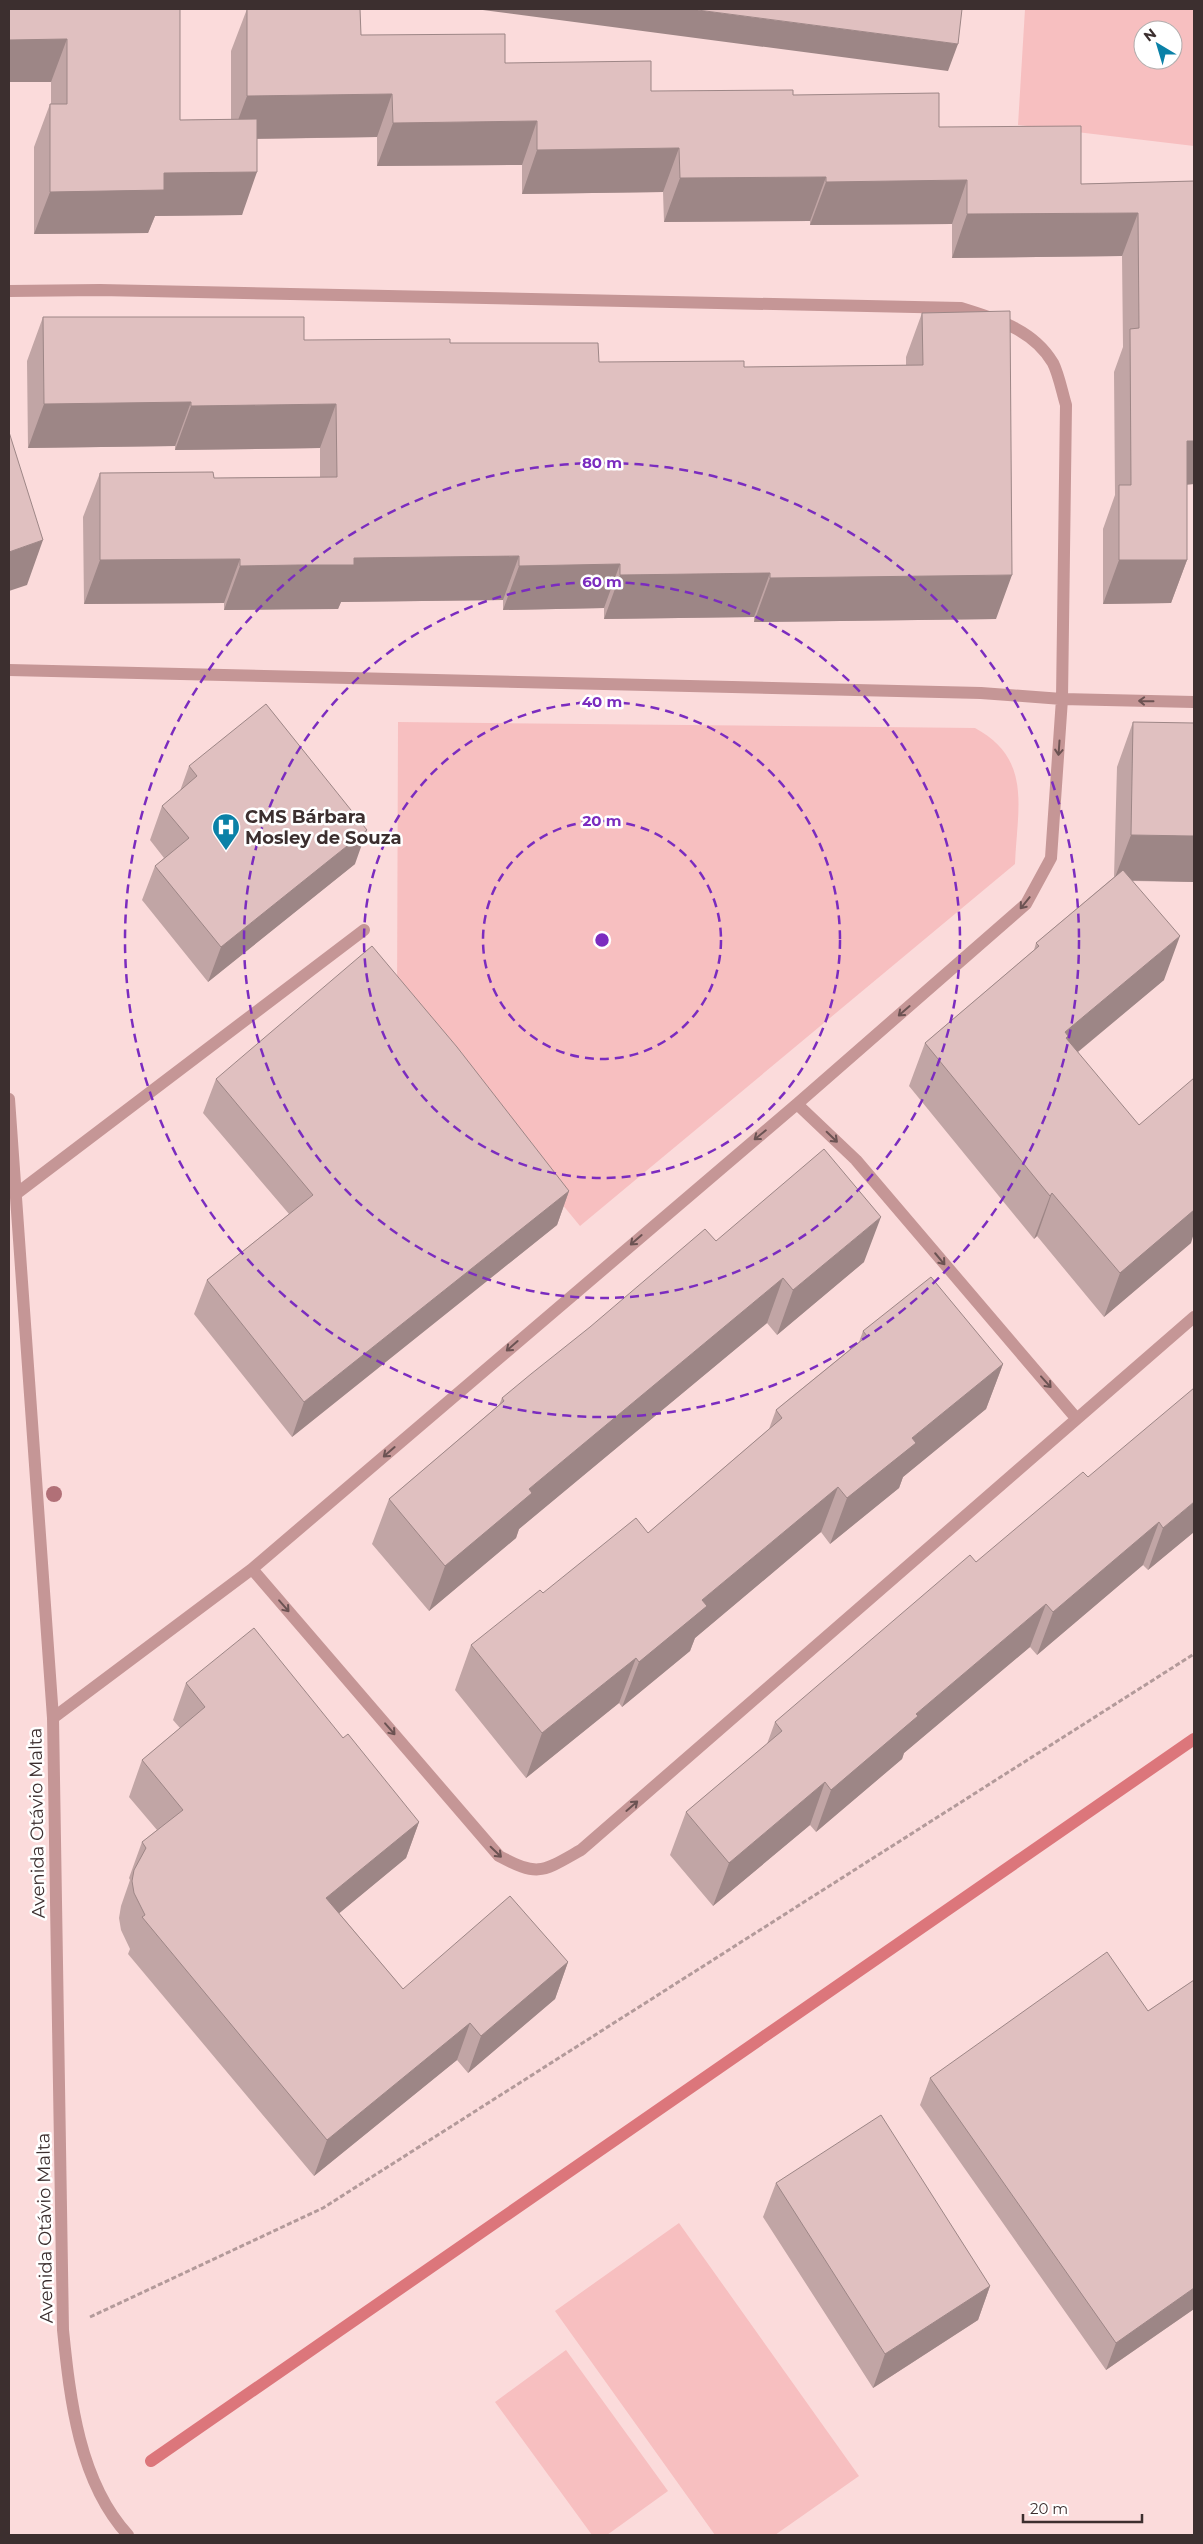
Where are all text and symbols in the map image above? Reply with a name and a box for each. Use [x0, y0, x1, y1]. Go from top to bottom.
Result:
north arrow [1133, 20, 1183, 70]
text: N [1140, 24, 1160, 45]
text: 80 m [582, 453, 622, 472]
text: 60 m [582, 572, 622, 591]
text: 40 m [582, 692, 622, 711]
one-way arrow [1138, 697, 1154, 706]
one-way arrow [1054, 740, 1063, 756]
place label: CMS Bárbara Mosley de Souza [245, 806, 402, 849]
text: 20 m [582, 811, 622, 830]
hospital icon: CMS Bárbara Mosley de Souza [211, 812, 241, 851]
one-way arrow [1020, 896, 1031, 909]
centre of rings [593, 931, 611, 949]
one-way arrow [897, 1005, 910, 1016]
one-way arrow [753, 1129, 766, 1140]
one-way arrow [826, 1131, 838, 1143]
one-way arrow [629, 1234, 642, 1246]
one-way arrow [934, 1252, 945, 1265]
one-way arrow [506, 1340, 519, 1351]
one-way arrow [1040, 1376, 1052, 1389]
one-way arrow [383, 1446, 396, 1457]
one-way arrow [278, 1600, 289, 1613]
one-way arrow [384, 1723, 395, 1736]
street label: Avenida Otávio Malta [24, 1728, 50, 1918]
one-way arrow [625, 1800, 638, 1811]
one-way arrow [490, 1846, 503, 1858]
street label: Avenida Otávio Malta [32, 2133, 58, 2323]
scale bar [1023, 2492, 1142, 2524]
text: 20 m [1030, 2499, 1068, 2518]

